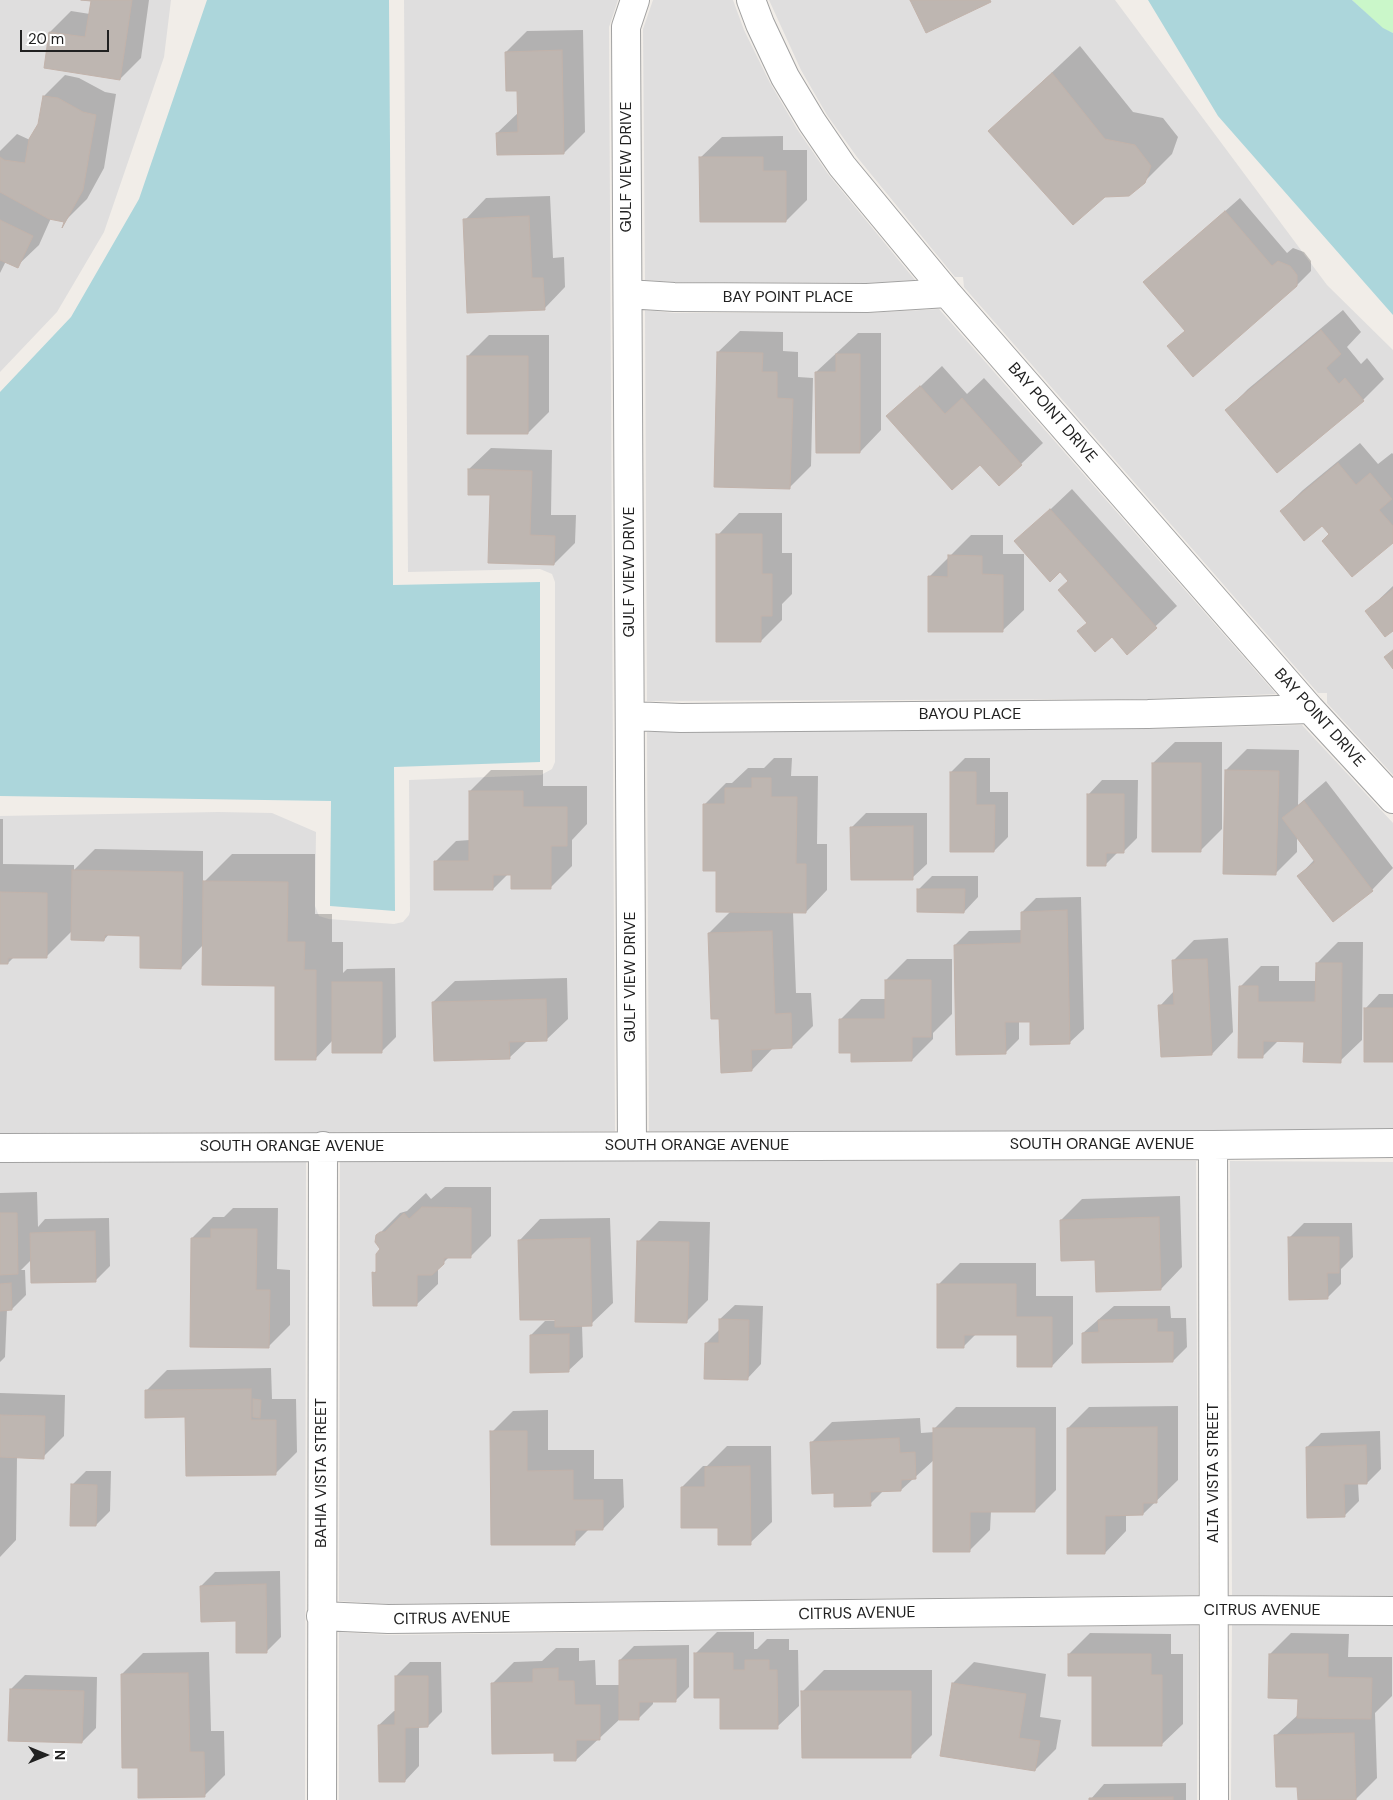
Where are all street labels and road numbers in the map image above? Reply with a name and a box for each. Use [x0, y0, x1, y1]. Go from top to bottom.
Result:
street label: GULF VIEW DRIVE [617, 101, 637, 233]
street label: BAY POINT PLACE [723, 288, 853, 308]
street label: BAY POINT DRIVE [1003, 359, 1101, 467]
street label: GULF VIEW DRIVE [620, 506, 640, 638]
street label: BAY POINT DRIVE [1270, 665, 1368, 771]
street label: BAYOU PLACE [919, 705, 1021, 725]
street label: GULF VIEW DRIVE [621, 911, 641, 1043]
street label: SOUTH ORANGE AVENUE [1010, 1135, 1194, 1155]
street label: SOUTH ORANGE AVENUE [605, 1136, 789, 1156]
street label: SOUTH ORANGE AVENUE [200, 1137, 384, 1157]
street label: BAHIA VISTA STREET [312, 1398, 332, 1548]
street label: ALTA VISTA STREET [1204, 1403, 1224, 1543]
street label: CITRUS AVENUE [1203, 1601, 1321, 1621]
street label: CITRUS AVENUE [798, 1603, 916, 1625]
street label: CITRUS AVENUE [393, 1608, 511, 1630]

